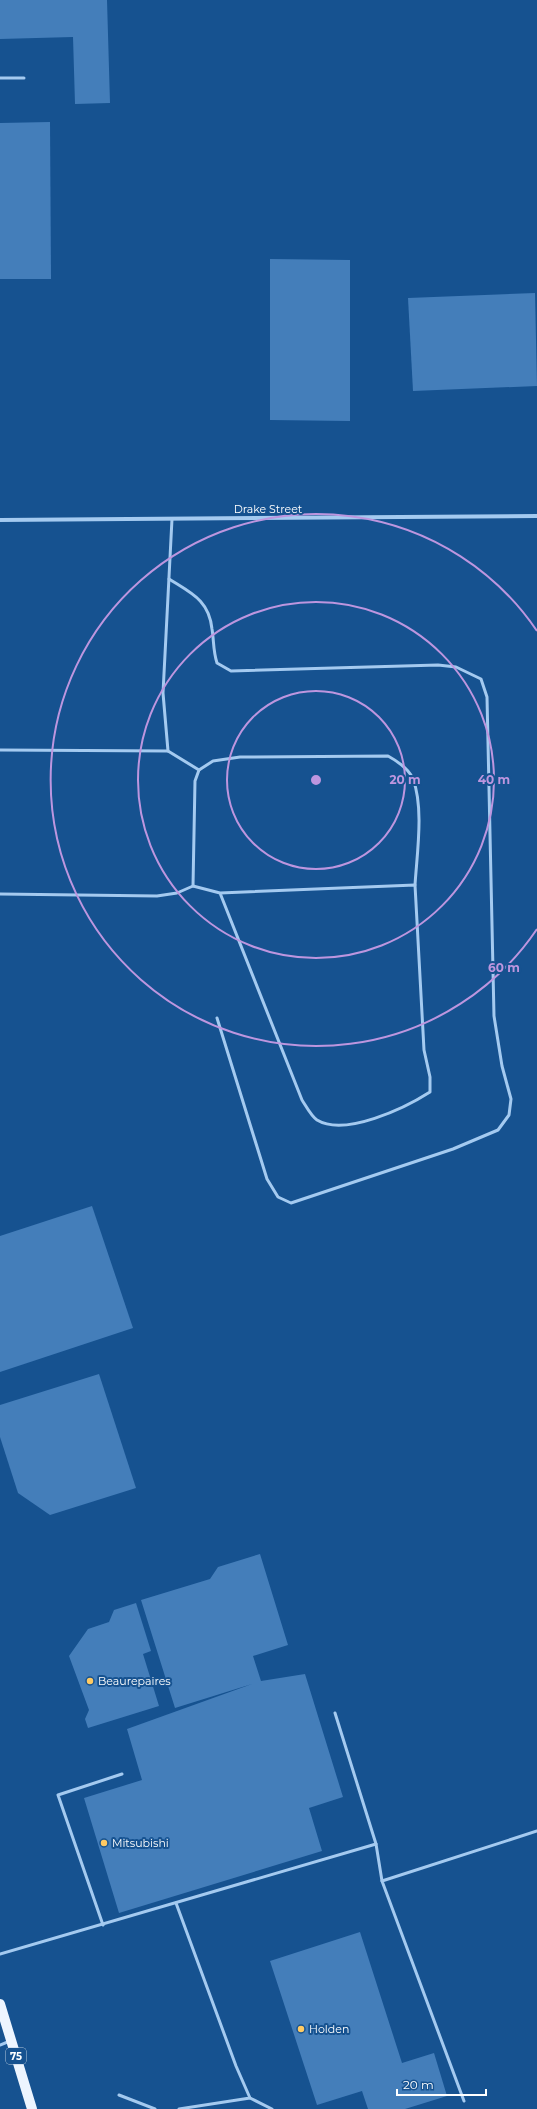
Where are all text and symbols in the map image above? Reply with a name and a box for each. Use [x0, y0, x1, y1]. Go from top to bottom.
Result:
street label: Drake Street [234, 502, 303, 516]
text: 20 m [389, 772, 421, 787]
text: 40 m [478, 772, 510, 787]
centre of rings [309, 773, 323, 787]
text: 60 m [488, 960, 520, 975]
place label: Beaurepaires [98, 1674, 171, 1688]
marker: Beaurepaires [85, 1676, 95, 1686]
place label: Mitsubishi [112, 1836, 169, 1850]
marker: Mitsubishi [99, 1838, 109, 1848]
place label: Holden [309, 2022, 349, 2036]
marker: Holden [296, 2024, 306, 2034]
road number: 75 [6, 2048, 26, 2064]
scale bar [397, 2071, 486, 2097]
text: 20 m [403, 2077, 434, 2092]

